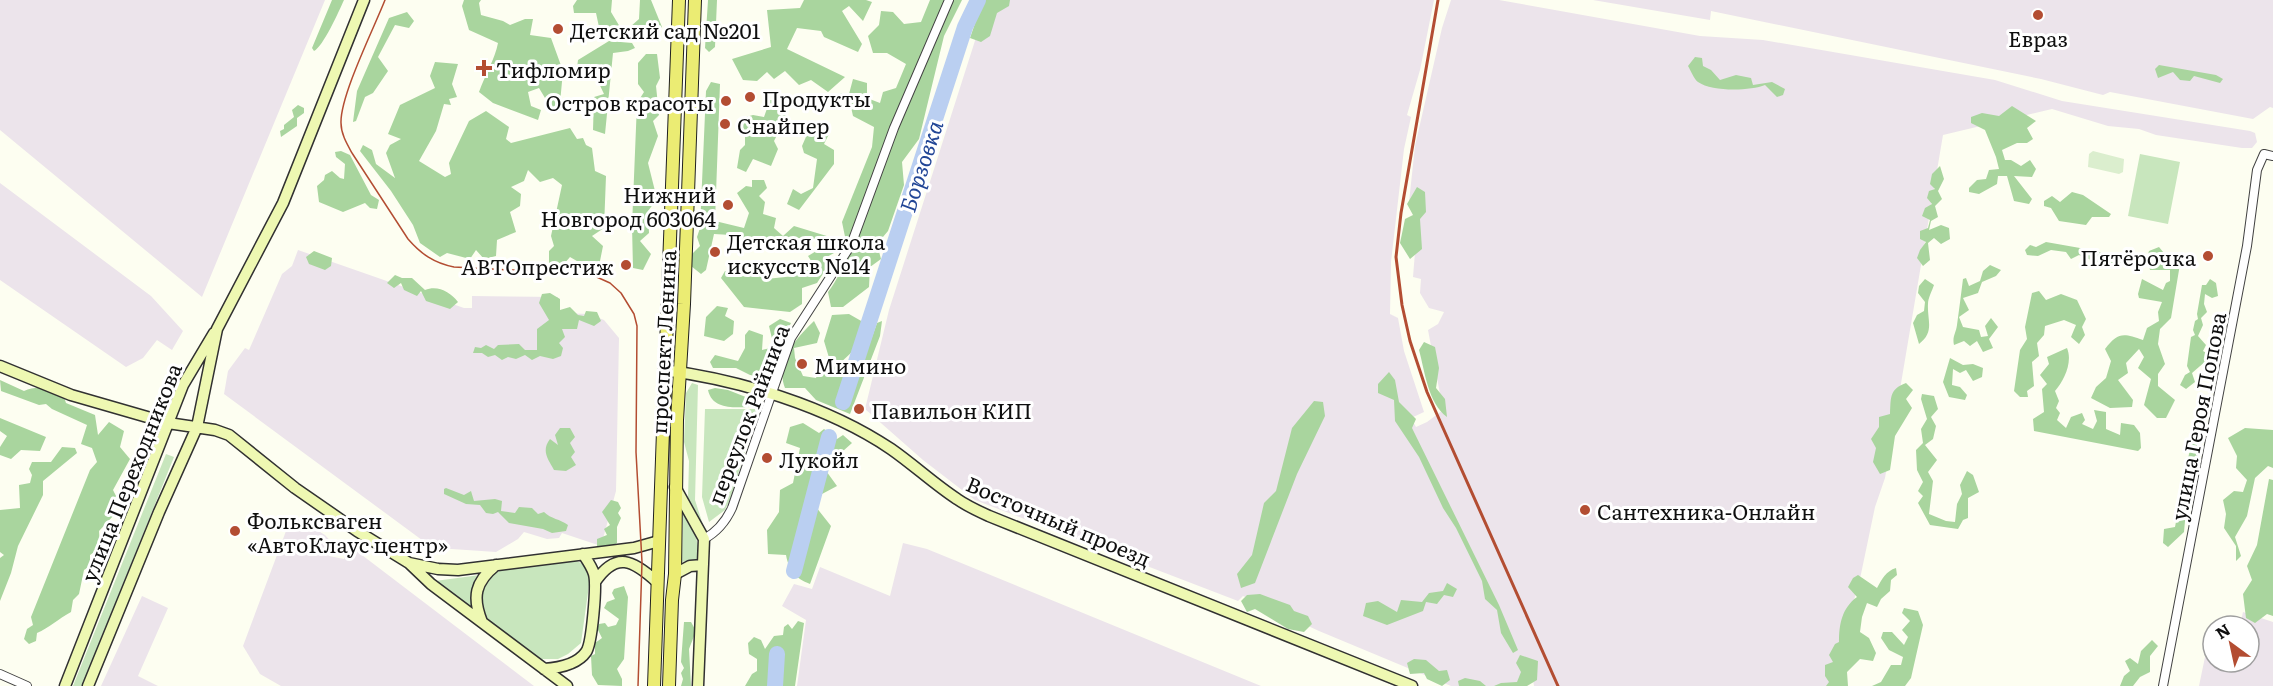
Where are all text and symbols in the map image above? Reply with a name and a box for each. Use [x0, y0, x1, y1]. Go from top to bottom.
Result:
marker: Евраз [2031, 8, 2045, 22]
place label: Детский сад №201 [570, 14, 761, 45]
marker: Детский сад №201 [551, 22, 565, 36]
place label: Евраз [2008, 22, 2068, 53]
place label: Тифломир [496, 53, 611, 84]
marker: Тифломир [477, 61, 491, 75]
place label: Продукты [762, 82, 871, 113]
place label: Остров красоты [545, 86, 714, 117]
marker: Продукты [743, 90, 757, 104]
marker: Остров красоты [719, 94, 733, 108]
place label: Снайпер [737, 109, 830, 140]
water label: Борзовка [890, 115, 950, 216]
marker: Снайпер [718, 117, 732, 131]
place label: Нижний Новгород 603064 [541, 178, 716, 233]
marker: Нижний Новгород 603064 [721, 198, 735, 212]
place label: Детская школа искусств №14 [727, 225, 886, 280]
place label: Пятёрочка [2080, 241, 2197, 272]
marker: Детская школа искусств №14 [708, 245, 722, 259]
street label: проспект Ленина [642, 248, 682, 435]
marker: Пятёрочка [2201, 249, 2215, 263]
place label: АВТОпрестиж [461, 250, 614, 281]
marker: АВТОпрестиж [619, 258, 633, 272]
street label: улица Героя Попова [2162, 308, 2233, 523]
street label: переулок Райниса [698, 319, 796, 509]
place label: Мимино [814, 349, 906, 380]
street label: улица Переходникова [72, 357, 188, 586]
marker: Мимино [795, 357, 809, 371]
place label: Павильон КИП [871, 394, 1032, 425]
marker: Павильон КИП [852, 402, 866, 416]
place label: Лукойл [779, 443, 859, 474]
marker: Лукойл [760, 451, 774, 465]
street label: Восточный проезд [962, 467, 1156, 573]
place label: Сантехника-Онлайн [1597, 495, 1815, 526]
marker: Сантехника-Онлайн [1578, 503, 1592, 517]
place label: Фольксваген «АвтоКлаус центр» [247, 504, 448, 559]
marker: Фольксваген «АвтоКлаус центр» [228, 524, 242, 538]
north arrow [2201, 614, 2261, 674]
text: N [2210, 617, 2234, 644]

